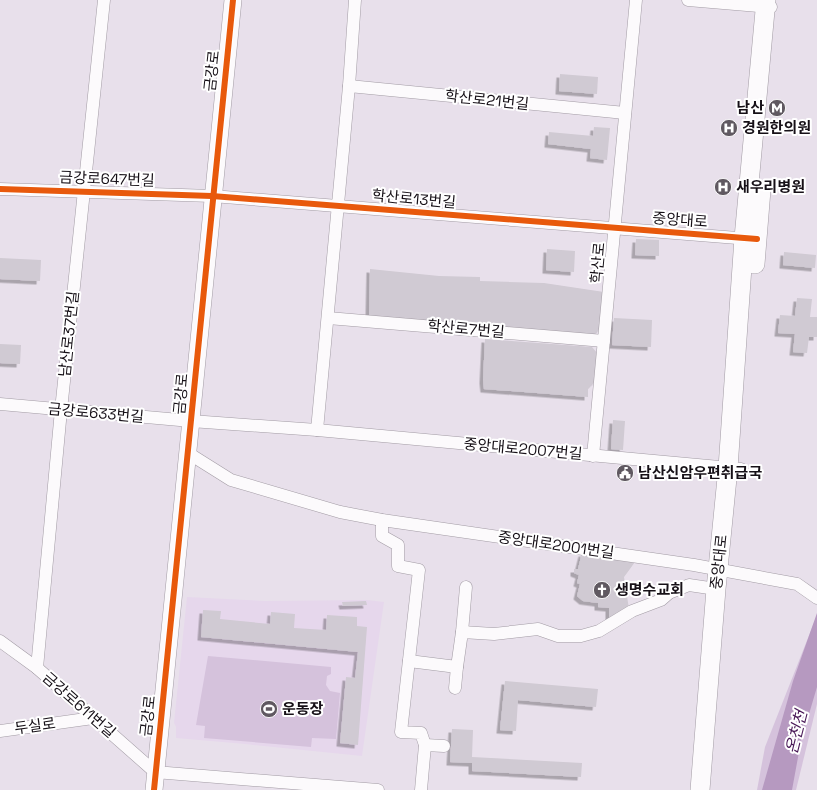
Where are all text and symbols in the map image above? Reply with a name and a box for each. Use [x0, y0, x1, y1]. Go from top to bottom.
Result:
street label: 금강로 [200, 49, 223, 93]
street label: 학산로21번길 [444, 86, 530, 113]
place label: 남산 [736, 98, 764, 117]
metro station icon: 남산 [767, 98, 787, 118]
hospital icon: 경원한의원 [719, 118, 739, 138]
place label: 경원한의원 [742, 118, 811, 137]
street label: 금강로647번길 [59, 167, 155, 190]
hospital icon: 새우리병원 [713, 177, 733, 197]
place label: 새우리병원 [736, 177, 805, 196]
street label: 학산로13번길 [371, 185, 457, 212]
street label: 중앙대로 [652, 208, 708, 231]
street label: 학산로 [586, 242, 609, 284]
street label: 남산로37번길 [55, 290, 82, 378]
street label: 학산로7번길 [427, 316, 505, 341]
street label: 금강로 [169, 373, 192, 415]
street label: 금강로633번길 [47, 399, 145, 426]
street label: 중앙대로2007번길 [463, 434, 583, 463]
public building icon: 남산신암우편취급국 [615, 463, 635, 483]
place label: 남산신암우편취급국 [638, 463, 762, 482]
street label: 중앙대로2001번길 [497, 527, 616, 562]
street label: 중앙대로 [706, 534, 731, 590]
church icon: 생명수교회 [592, 580, 612, 600]
place label: 생명수교회 [615, 580, 684, 599]
street label: 금강로611번길 [39, 668, 120, 742]
street label: 금강로 [136, 694, 159, 738]
sports icon: 운동장 [259, 699, 279, 719]
place label: 운동장 [282, 699, 324, 718]
water label: 온천천 [781, 706, 813, 756]
street label: 두실로 [13, 713, 57, 738]

